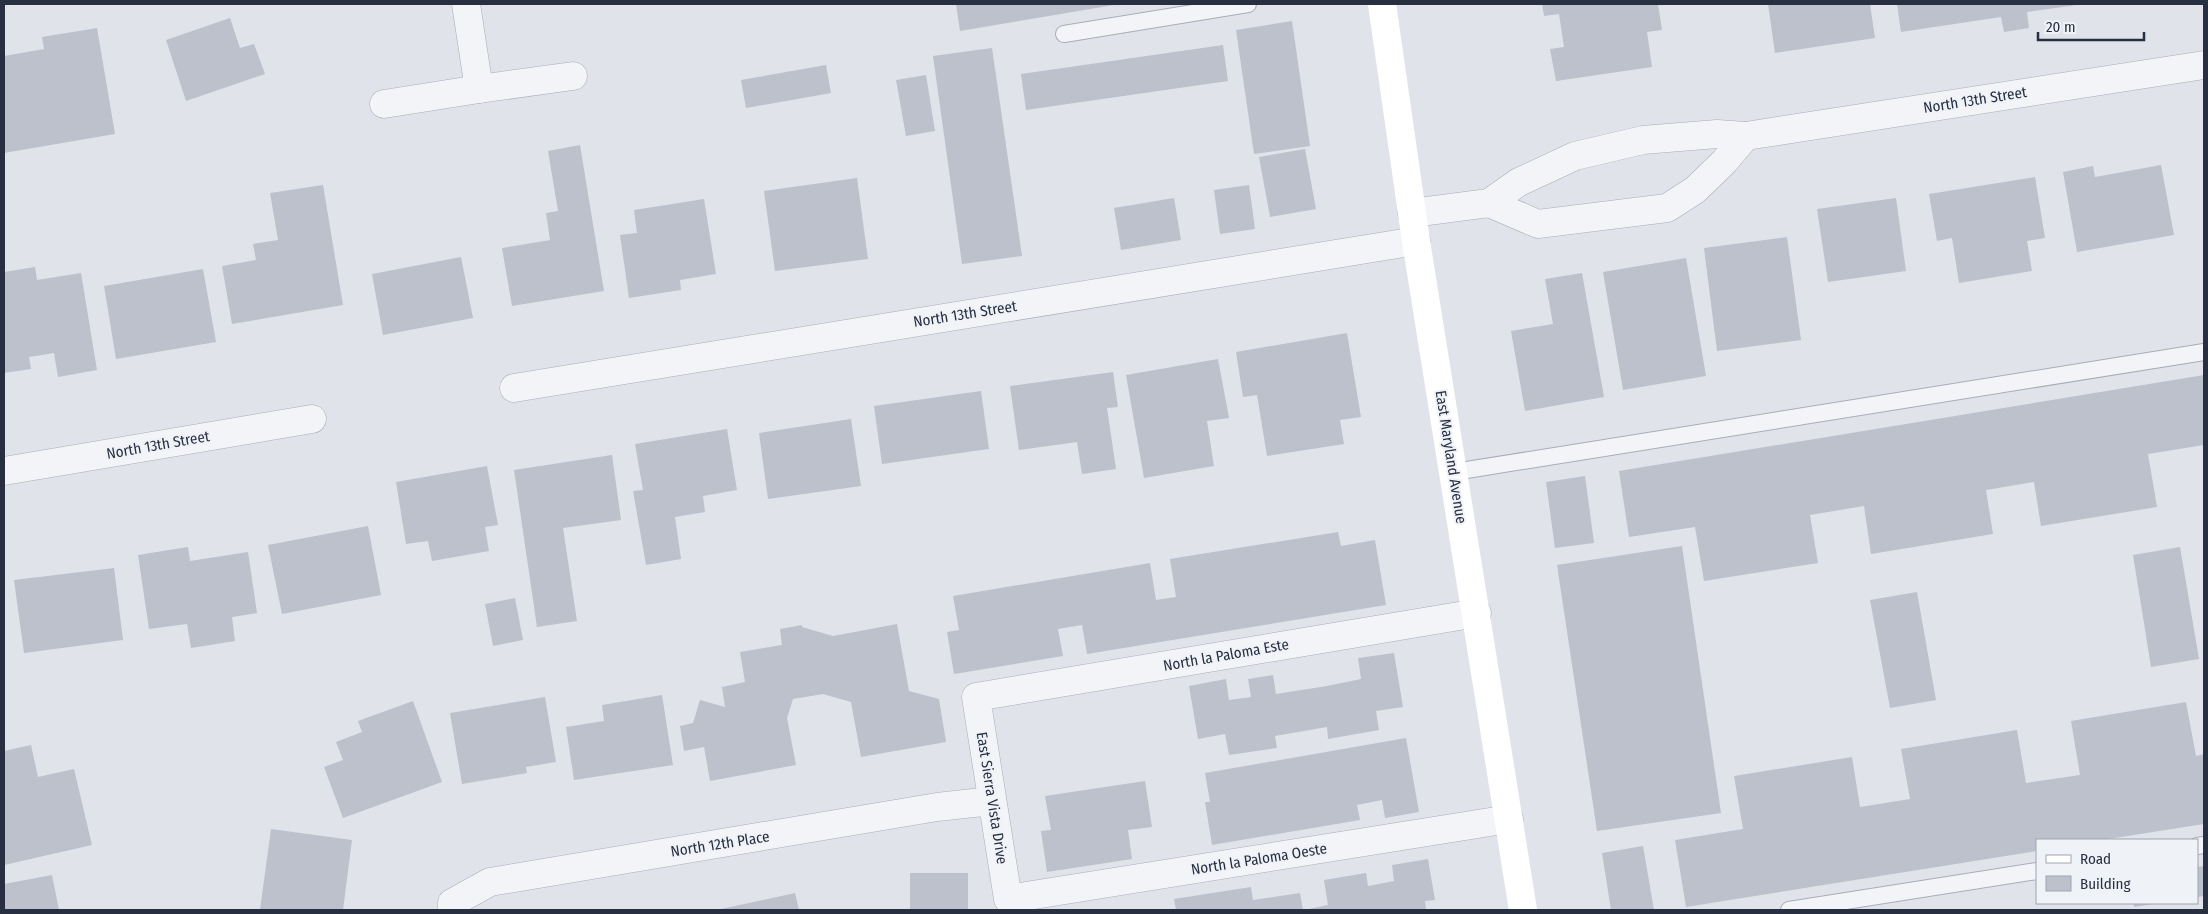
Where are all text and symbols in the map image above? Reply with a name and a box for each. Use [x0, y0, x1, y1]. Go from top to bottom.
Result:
scale bar [2038, 10, 2144, 42]
text: 20 m [2046, 18, 2076, 36]
street label: North 13th Street [1922, 83, 2028, 117]
street label: North 13th Street [912, 297, 1018, 331]
street label: East Maryland Avenue [1432, 389, 1470, 525]
street label: North 13th Street [105, 427, 211, 463]
street label: North la Paloma Este [1162, 635, 1290, 675]
street label: East Sierra Vista Drive [973, 731, 1011, 865]
street label: North 12th Place [669, 827, 771, 861]
street label: North la Paloma Oeste [1190, 839, 1328, 879]
legend [2036, 839, 2198, 904]
text: Road [2080, 850, 2111, 868]
text: Building [2080, 875, 2131, 893]

